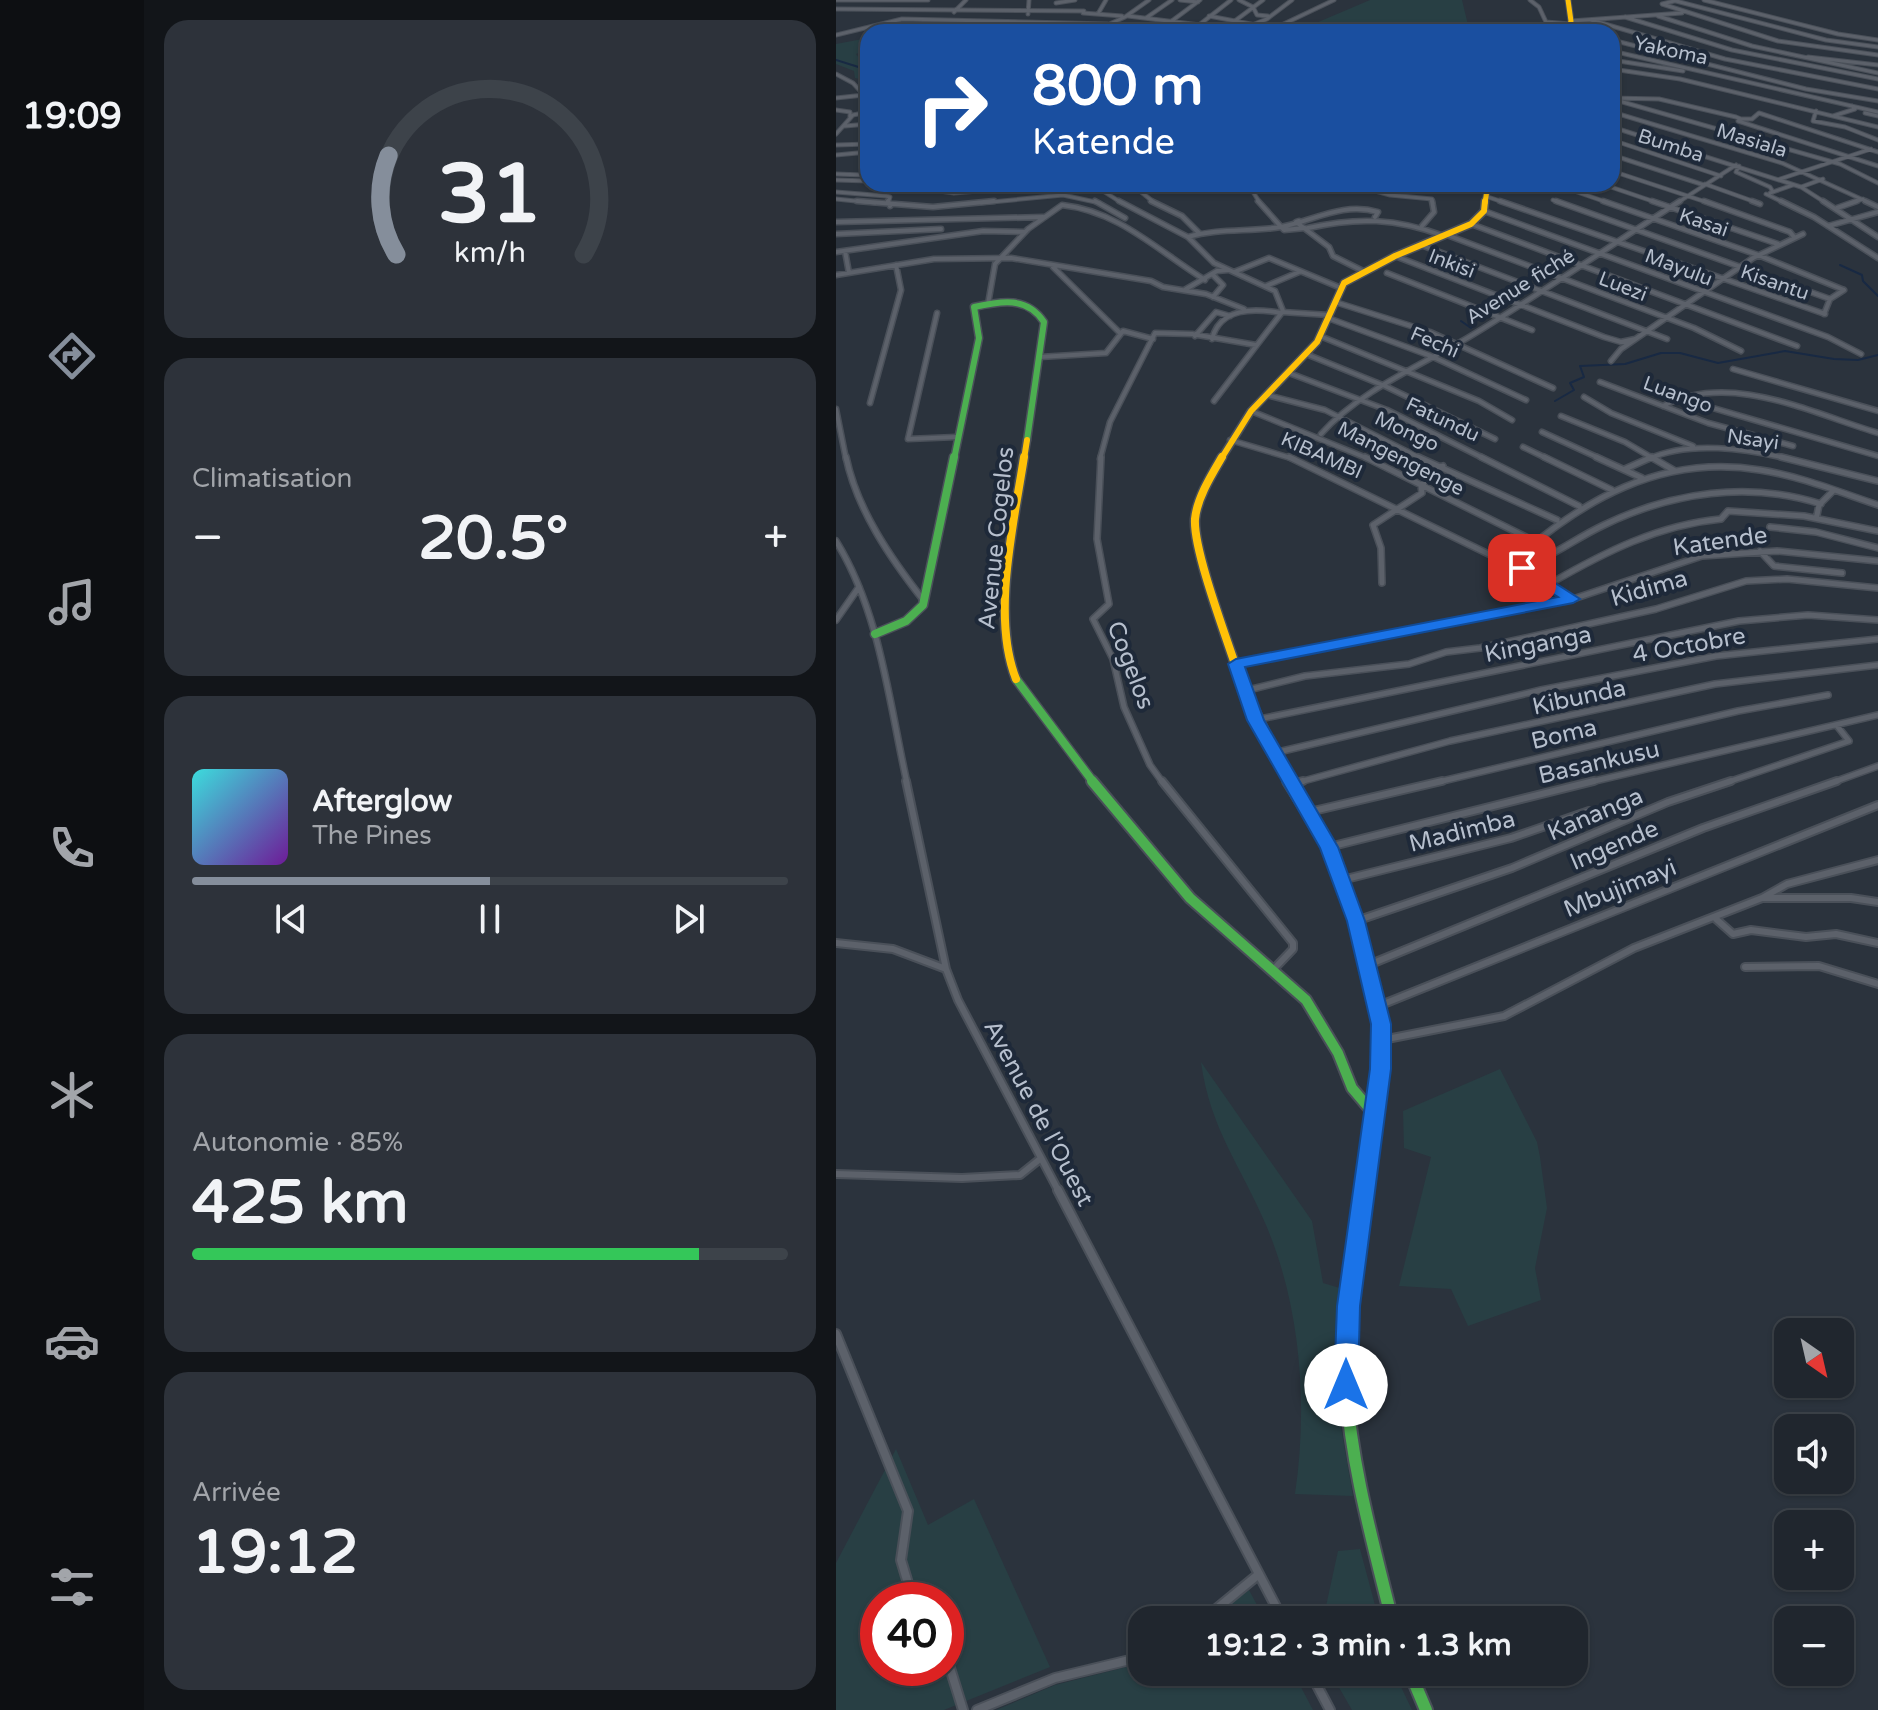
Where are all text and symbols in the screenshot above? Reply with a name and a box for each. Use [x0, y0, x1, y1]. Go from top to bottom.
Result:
street label: Yakoma [1632, 31, 1710, 71]
text: 800 m [1032, 53, 1203, 120]
icon: right [900, 56, 1004, 160]
text: 19:09 [22, 95, 122, 138]
street label: Masiala [1713, 119, 1790, 163]
text: Katende [1032, 121, 1175, 164]
street label: Bumba [1635, 124, 1707, 168]
text: 31 [438, 145, 542, 245]
street label: Kasai [1676, 203, 1731, 243]
text: km/h [454, 236, 526, 270]
street label: Inkisi [1425, 244, 1478, 284]
street label: Avenue fiché [1462, 244, 1579, 330]
street label: Mayulu [1641, 244, 1716, 292]
street label: Kisantu [1737, 260, 1812, 306]
street label: Luezi [1595, 267, 1650, 307]
street label: Fechi [1407, 322, 1463, 364]
icon: directions [44, 328, 100, 384]
street label: Luango [1640, 371, 1716, 419]
street label: Fatundu [1402, 392, 1483, 447]
street label: Mongo [1371, 407, 1443, 457]
street label: Mangengenge [1333, 417, 1468, 501]
street label: Nsayi [1725, 424, 1780, 456]
street label: KIBAMBI [1277, 427, 1366, 485]
street label: Avenue Cogelos [972, 445, 1021, 631]
text: Climatisation [192, 463, 352, 494]
text: 20.5° [418, 503, 568, 575]
text: − [192, 512, 223, 565]
text: + [763, 512, 788, 565]
street label: Katende [1671, 521, 1769, 562]
pin [1488, 534, 1556, 602]
icon: arrive [1500, 546, 1544, 590]
street label: Kidima [1607, 564, 1691, 613]
icon: music [44, 574, 100, 630]
street label: Cogelos [1101, 617, 1161, 713]
street label: Kinganga [1482, 620, 1594, 669]
street label: 4 Octobre [1630, 621, 1748, 670]
street label: Kibunda [1530, 673, 1629, 722]
street label: Boma [1528, 713, 1600, 756]
street label: Basankusu [1536, 734, 1663, 791]
street label: Kananga [1543, 781, 1647, 848]
text: Afterglow [312, 783, 452, 820]
street label: Madimba [1406, 804, 1518, 859]
street label: Ingende [1566, 814, 1663, 877]
icon: phone [44, 820, 100, 876]
text: The Pines [312, 820, 432, 851]
street label: Mbujimayi [1560, 853, 1681, 924]
icon: previous [269, 897, 313, 941]
icon: pause [468, 897, 512, 941]
icon: next [667, 897, 711, 941]
street label: Avenue de l'Ouest [977, 1015, 1100, 1211]
icon: climate [44, 1067, 100, 1123]
text: Autonomie · 85% [192, 1127, 403, 1158]
text: 425 km [192, 1167, 408, 1239]
icon: car [44, 1313, 100, 1369]
north arrow [1774, 1318, 1854, 1398]
map controls [1774, 1318, 1854, 1686]
position arrow [1304, 1343, 1388, 1427]
button: sound [1774, 1414, 1854, 1494]
text: Arrivée [192, 1477, 281, 1508]
button: + [1774, 1510, 1854, 1590]
text: 19:12 [192, 1517, 358, 1589]
icon: filters [44, 1559, 100, 1615]
speed limit sign: 40 [860, 1582, 964, 1686]
button: − [1774, 1606, 1854, 1686]
text: 19:12 · 3 min · 1.3 km [1204, 1627, 1512, 1664]

